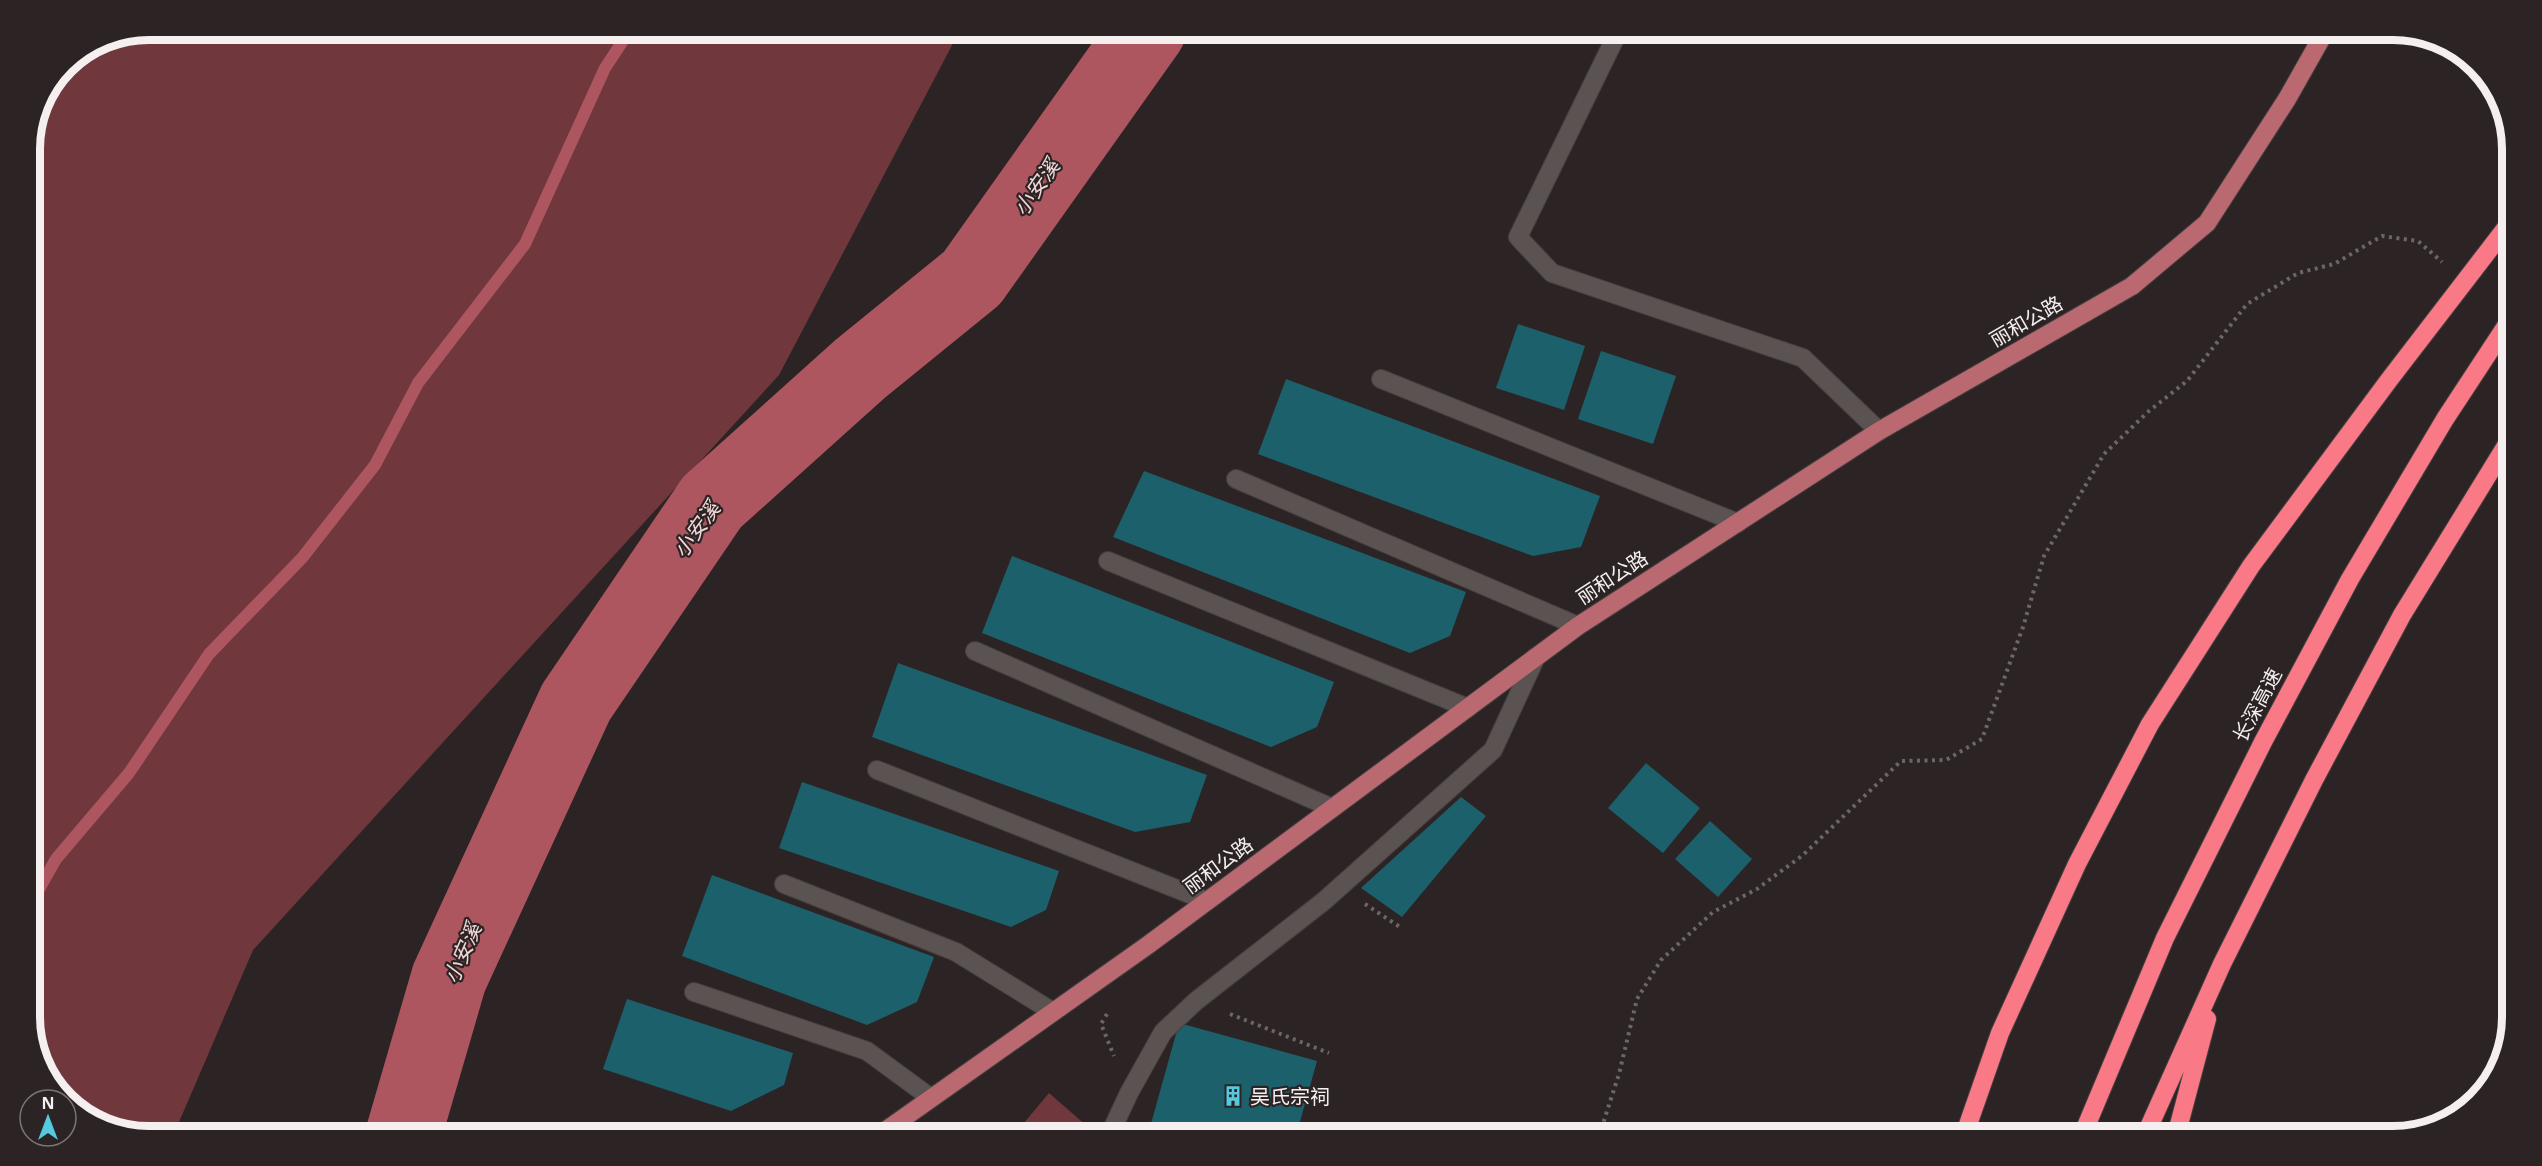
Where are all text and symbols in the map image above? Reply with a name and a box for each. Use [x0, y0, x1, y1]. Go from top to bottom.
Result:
water label: 小安溪 [1006, 152, 1067, 221]
street label: 丽和公路 [1985, 289, 2067, 353]
water label: 小安溪 [666, 494, 727, 563]
street label: 丽和公路 [1571, 544, 1653, 610]
street label: 长深高速 [2226, 663, 2288, 747]
street label: 丽和公路 [1178, 831, 1258, 899]
water label: 小安溪 [437, 917, 488, 987]
place label: 吴氏宗祠 [1250, 1083, 1330, 1110]
building icon: 吴氏宗祠 [1221, 1084, 1245, 1108]
north arrow [18, 1088, 78, 1148]
text: N [41, 1092, 55, 1114]

